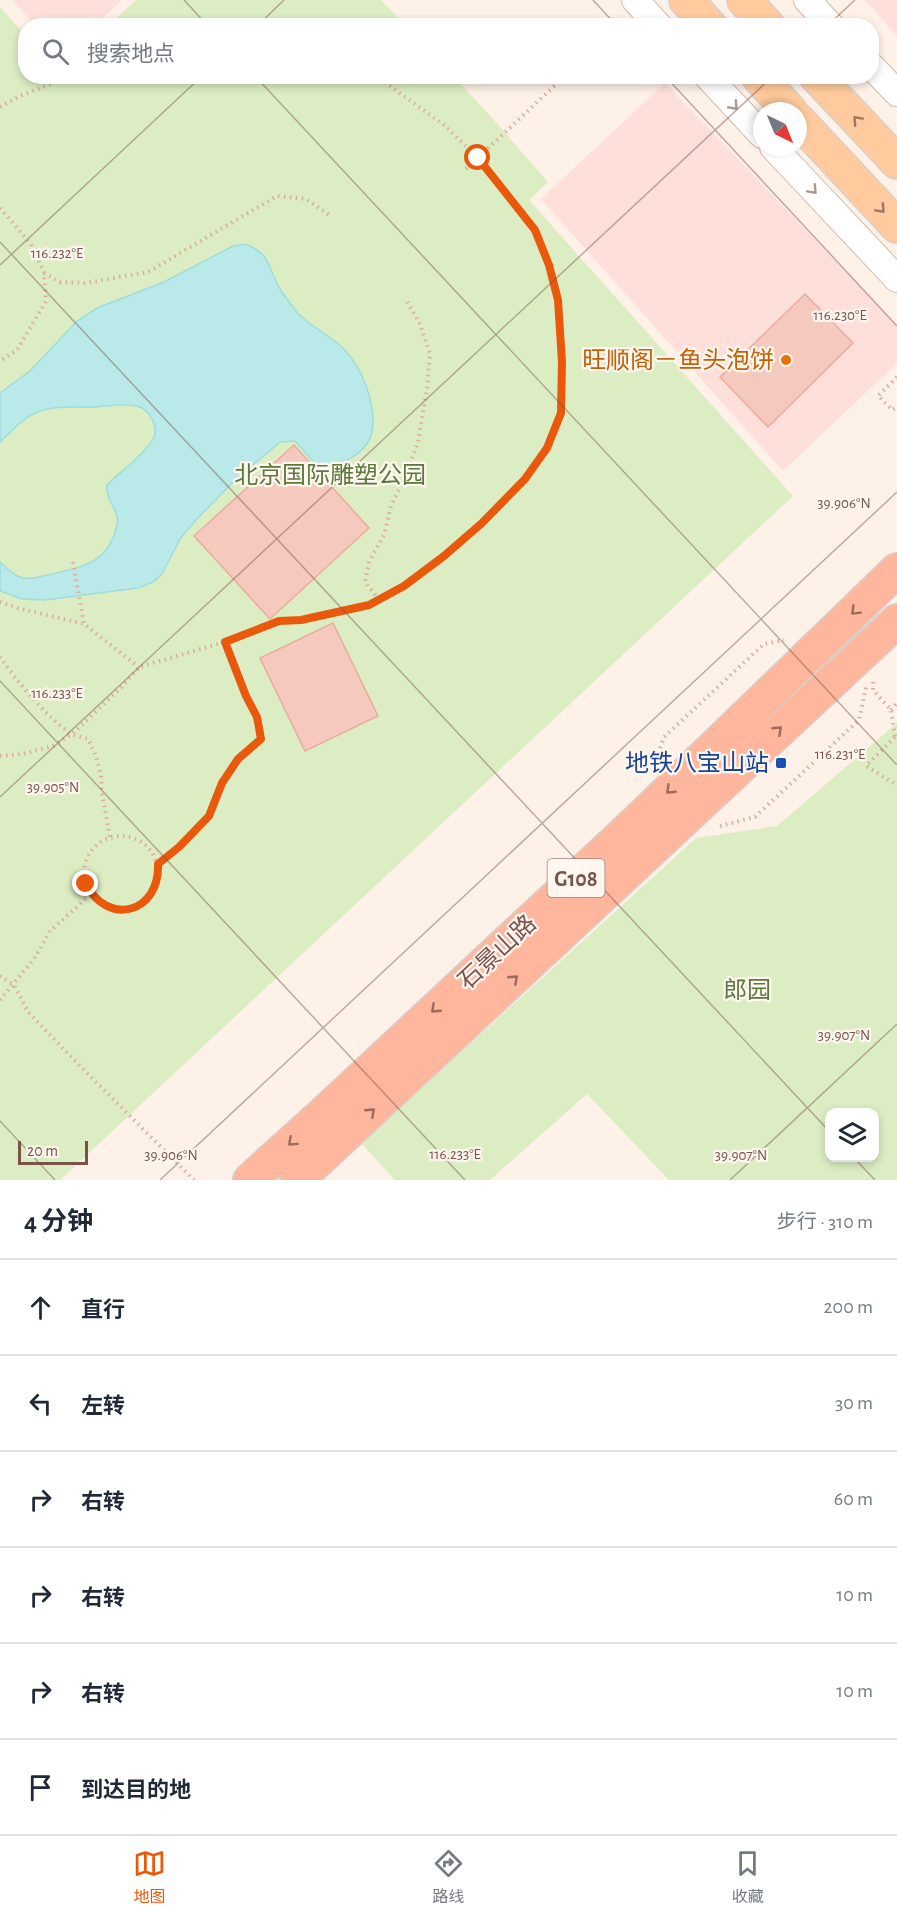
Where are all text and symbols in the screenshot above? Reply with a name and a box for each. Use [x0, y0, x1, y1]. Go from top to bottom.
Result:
search box [18, 18, 879, 84]
icon: search [39, 35, 72, 68]
text: 搜索地点 [87, 43, 175, 65]
one-way arrow [727, 99, 738, 110]
north arrow [753, 102, 807, 156]
one-way arrow [853, 116, 864, 126]
route start [464, 144, 490, 170]
one-way arrow [806, 183, 817, 193]
one-way arrow [874, 202, 885, 212]
text: 116.232°E [31, 246, 83, 261]
text: 116.230°E [813, 308, 867, 323]
place label: 旺顺阁－鱼头泡饼 [582, 347, 774, 373]
marker: 旺顺阁－鱼头泡饼 [779, 353, 793, 367]
park label: 北京国际雕塑公园 [234, 462, 426, 488]
text: 39.906°N [817, 496, 871, 511]
one-way arrow [852, 604, 862, 615]
text: 116.233°E [31, 686, 83, 701]
one-way arrow [771, 726, 782, 737]
text: 116.231°E [815, 747, 865, 762]
place label: 地铁八宝山站 [625, 750, 769, 776]
marker: 地铁八宝山站 [774, 756, 788, 770]
text: 39.905°N [27, 780, 79, 795]
one-way arrow [666, 783, 676, 794]
road number: G108 [548, 859, 604, 897]
route end [72, 870, 98, 896]
street label: 石景山路 [453, 910, 541, 994]
one-way arrow [507, 975, 518, 986]
park label: 郎园 [723, 977, 771, 1003]
one-way arrow [432, 1002, 443, 1013]
text: 39.907°N [818, 1028, 870, 1043]
one-way arrow [364, 1108, 375, 1119]
map controls [825, 1108, 879, 1162]
button: layers [825, 1108, 879, 1162]
one-way arrow [288, 1135, 299, 1146]
scale bar [18, 1138, 88, 1166]
text: 20 m [27, 1143, 58, 1159]
text: 116.233°E [429, 1147, 481, 1162]
text: 39.906°N [144, 1148, 198, 1163]
text: 39.907°N [715, 1148, 767, 1163]
text: 4 分钟 [24, 1209, 93, 1235]
text: 步行 · 310 m [777, 1212, 873, 1232]
icon: ahead [24, 1291, 57, 1324]
text: 200 m [823, 1297, 873, 1317]
text: 直行 [81, 1299, 125, 1321]
icon: left [24, 1387, 57, 1420]
text: 30 m [835, 1393, 873, 1413]
text: 左转 [81, 1395, 125, 1417]
icon: right [24, 1483, 57, 1516]
text: 60 m [834, 1489, 873, 1509]
text: 右转 [81, 1491, 125, 1513]
icon: right [24, 1579, 57, 1612]
text: 10 m [836, 1585, 873, 1605]
text: 右转 [81, 1587, 125, 1609]
icon: right [24, 1675, 57, 1708]
text: 10 m [836, 1681, 873, 1701]
text: 右转 [81, 1683, 125, 1705]
icon: arrive [24, 1771, 57, 1804]
text: 到达目的地 [81, 1779, 191, 1801]
tab: 地图 [133, 1847, 166, 1907]
tab: 路线 [432, 1847, 465, 1907]
tab: 收藏 [731, 1847, 764, 1907]

